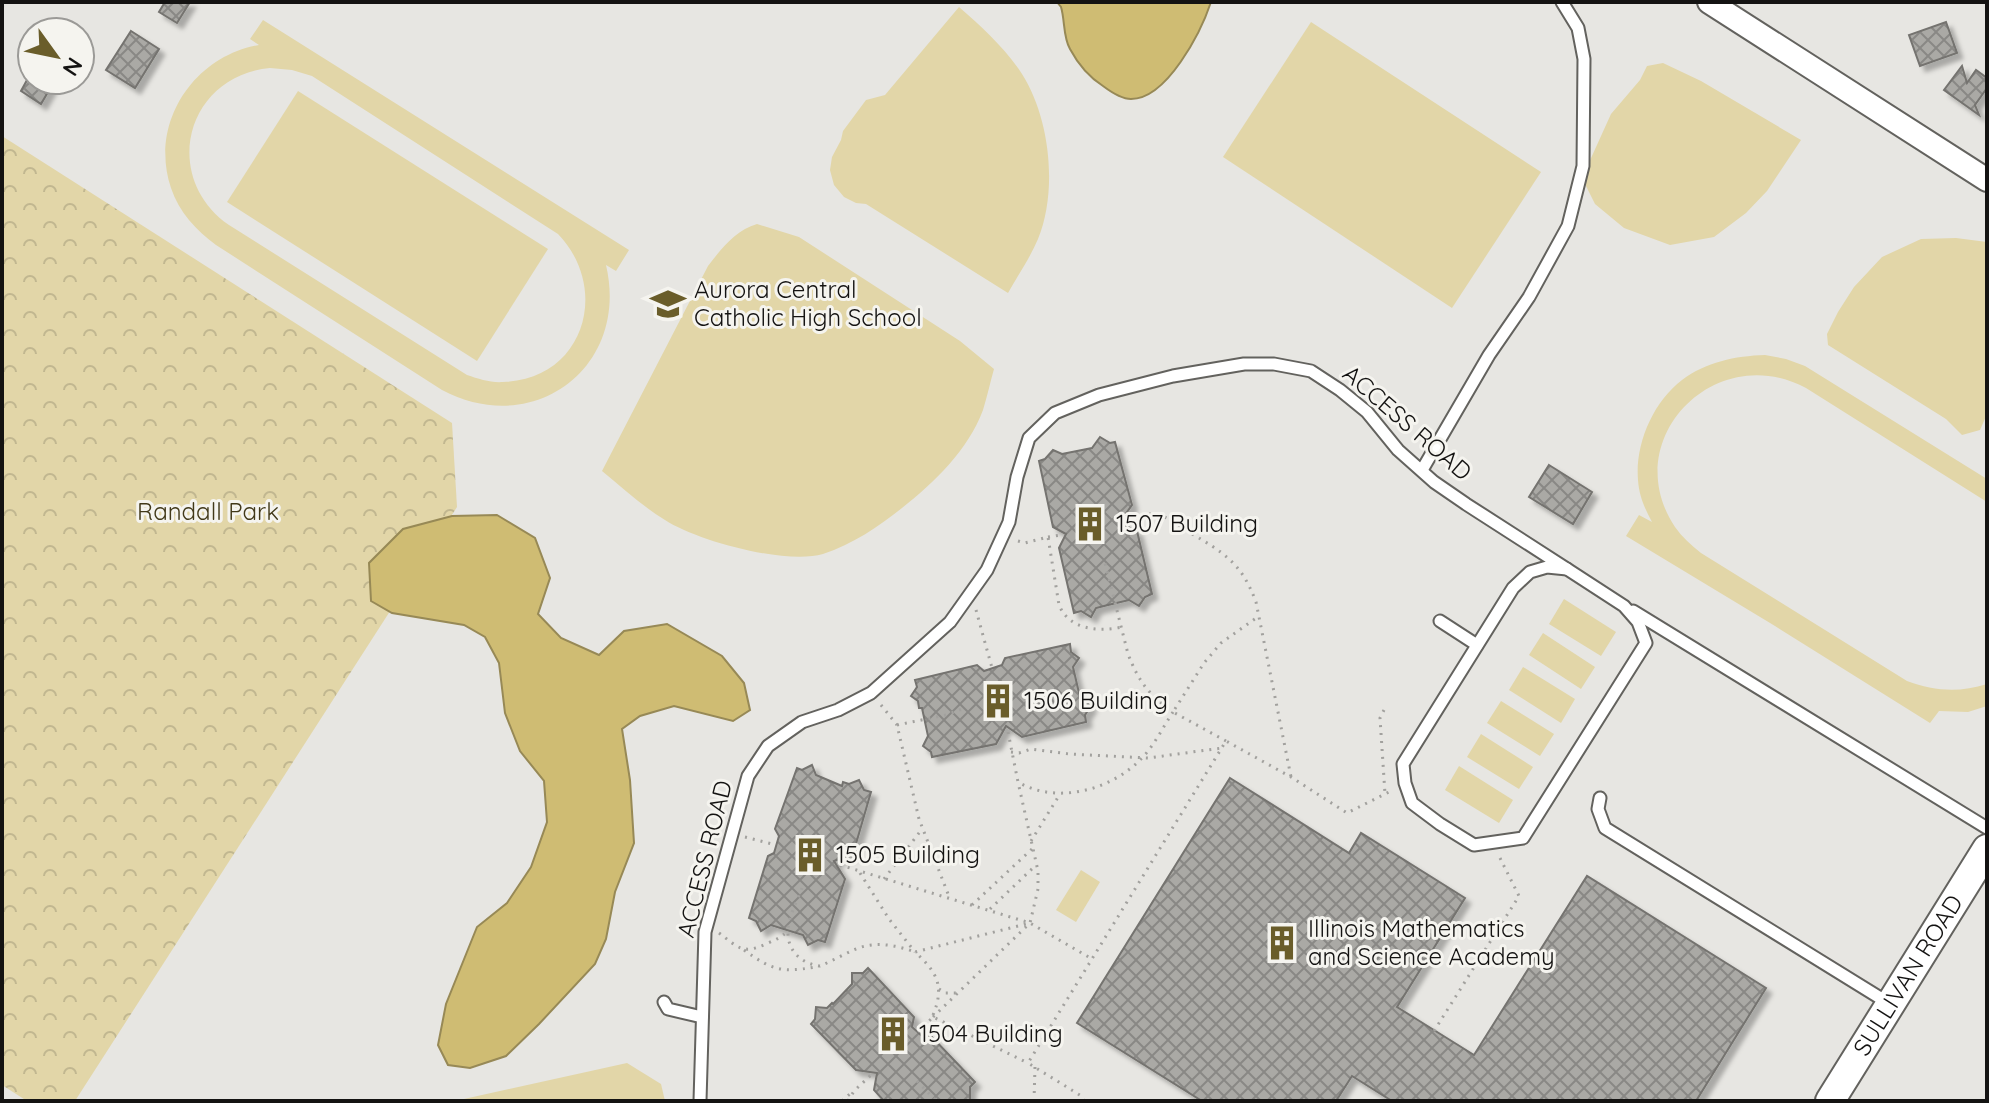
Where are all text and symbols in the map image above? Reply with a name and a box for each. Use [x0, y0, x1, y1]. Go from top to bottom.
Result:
north arrow [16, 16, 96, 96]
text: N [57, 52, 89, 81]
place label: Aurora Central Catholic High School [694, 274, 922, 332]
school or university icon: Aurora Central Catholic High School [649, 285, 687, 323]
street label: ACCESS ROAD [1337, 358, 1478, 486]
park label: Randall Park [137, 496, 279, 526]
building icon: 1507 Building [1071, 505, 1109, 543]
place label: 1507 Building [1116, 508, 1258, 538]
building icon: 1506 Building [979, 682, 1017, 720]
place label: 1506 Building [1024, 685, 1168, 715]
street label: ACCESS ROAD [670, 777, 738, 940]
building icon: 1505 Building [791, 836, 829, 874]
place label: 1505 Building [836, 839, 980, 869]
street label: SULLIVAN ROAD [1846, 889, 1969, 1061]
place label: Illinois Mathematics and Science Academy [1308, 913, 1555, 971]
building icon: Illinois Mathematics and Science Academy [1263, 924, 1301, 962]
building icon: 1504 Building [874, 1015, 912, 1053]
place label: 1504 Building [919, 1018, 1063, 1048]

